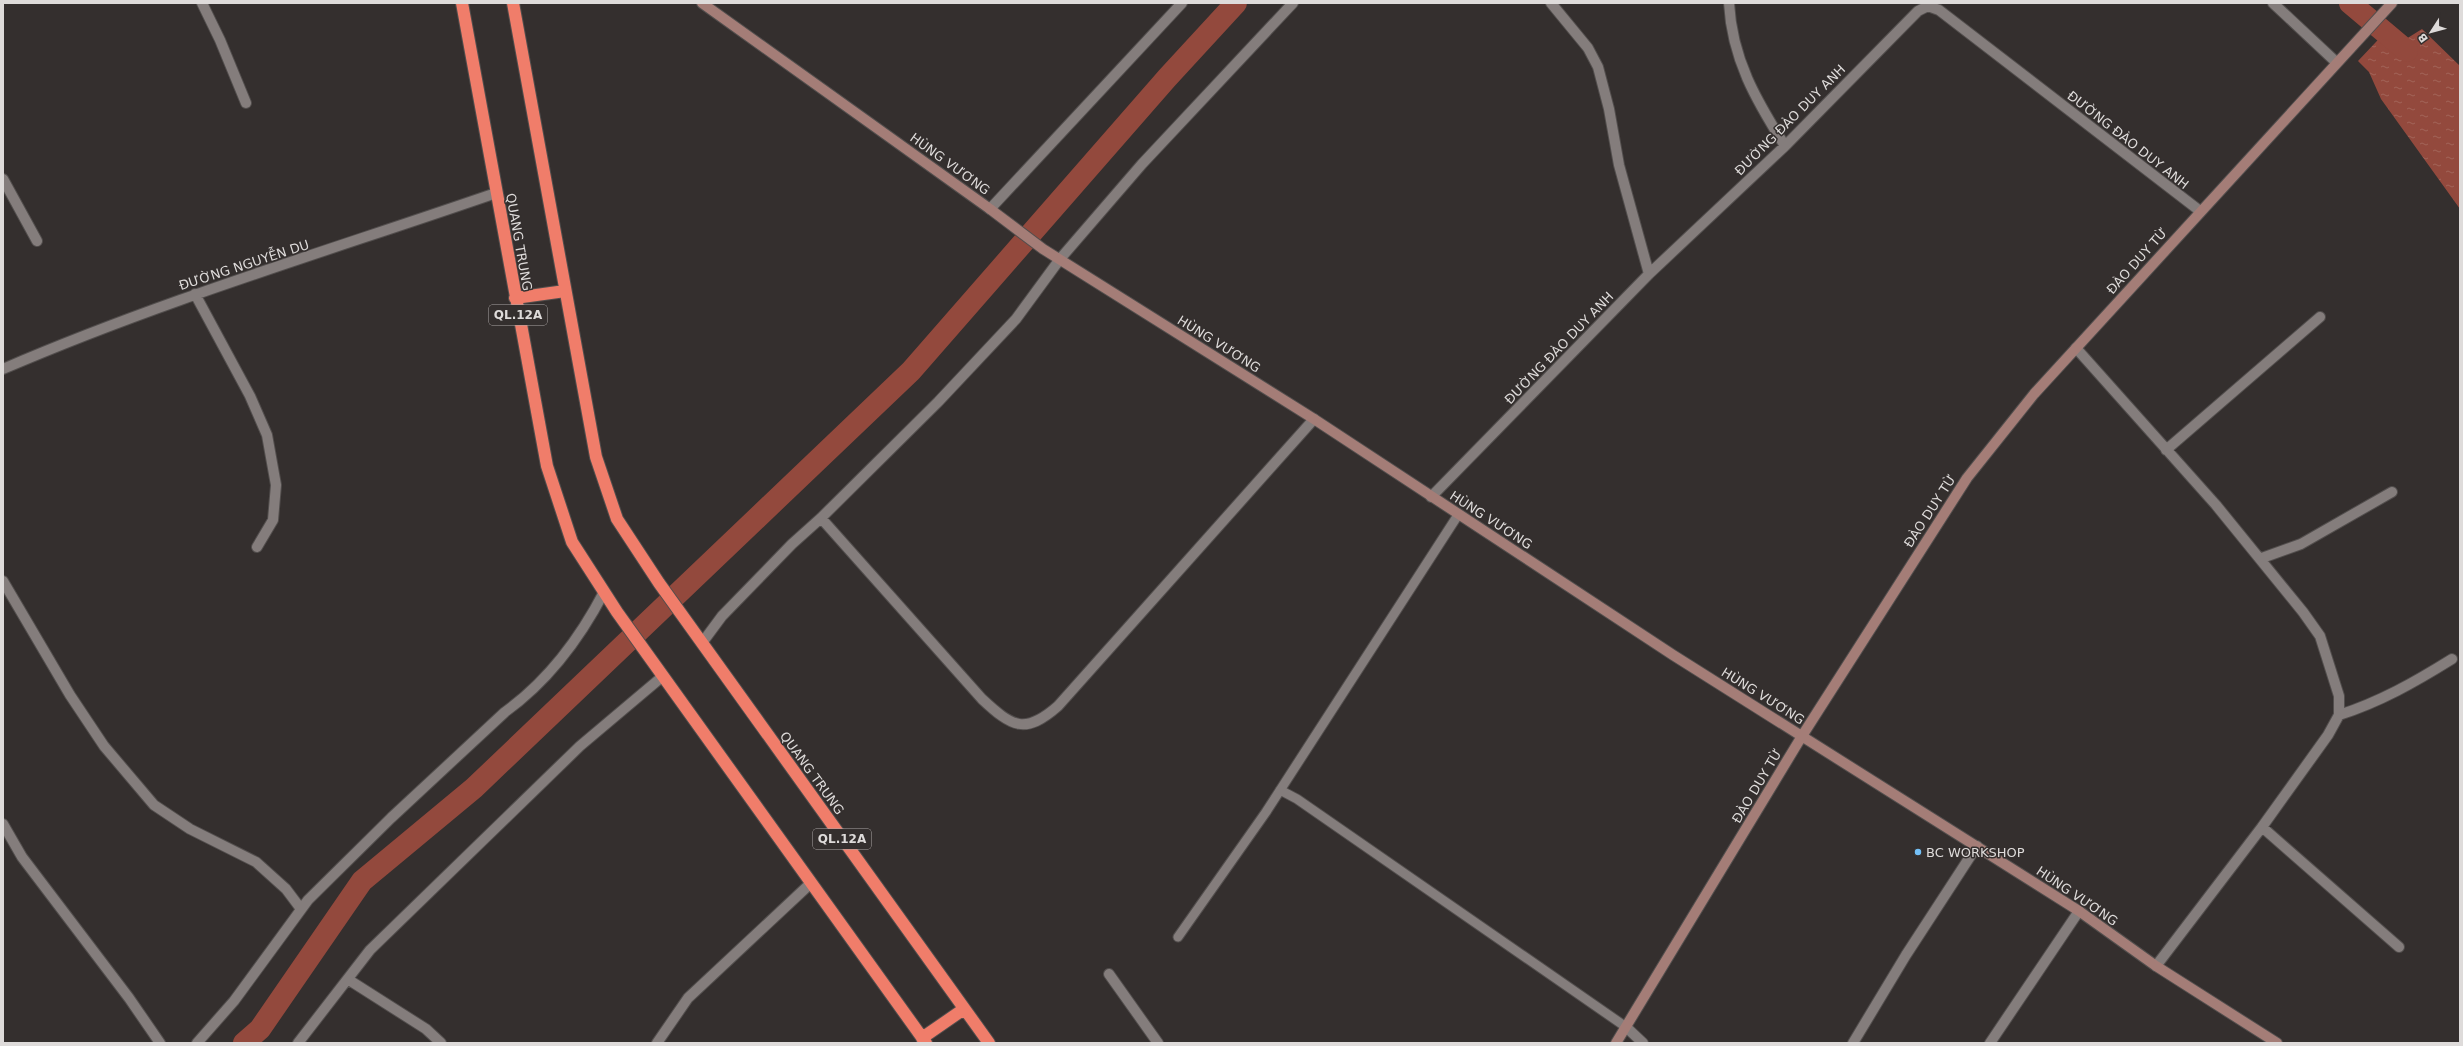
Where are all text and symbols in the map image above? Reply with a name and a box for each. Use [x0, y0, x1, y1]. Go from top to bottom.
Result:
north arrow [2411, 12, 2451, 52]
text: B [2416, 30, 2431, 45]
street label: ĐƯỜNG ĐÀO DUY ANH [1732, 62, 1848, 178]
street label: ĐƯỜNG ĐÀO DUY ANH [2064, 88, 2192, 192]
street label: HÙNG VƯƠNG [907, 130, 993, 198]
street label: QUANG TRUNG [503, 192, 535, 292]
street label: ĐÀO DUY TỪ [2103, 225, 2171, 297]
street label: ĐƯỜNG NGUYỄN DU [177, 236, 311, 293]
street label: ĐƯỜNG ĐÀO DUY ANH [1502, 289, 1616, 407]
road number: QL.12A [489, 305, 547, 325]
street label: HÙNG VƯƠNG [1175, 312, 1263, 376]
street label: ĐÀO DUY TỪ [1901, 472, 1959, 550]
street label: HÙNG VƯƠNG [1447, 488, 1535, 552]
street label: HÙNG VƯƠNG [1719, 664, 1807, 728]
street label: QUANG TRUNG [777, 729, 847, 817]
street label: ĐÀO DUY TỪ [1729, 746, 1785, 826]
road number: QL.12A [813, 829, 871, 849]
place label: BC WORKSHOP [1926, 845, 2025, 860]
marker: BC WORKSHOP [1913, 847, 1923, 857]
street label: HÙNG VƯƠNG [2033, 863, 2121, 929]

